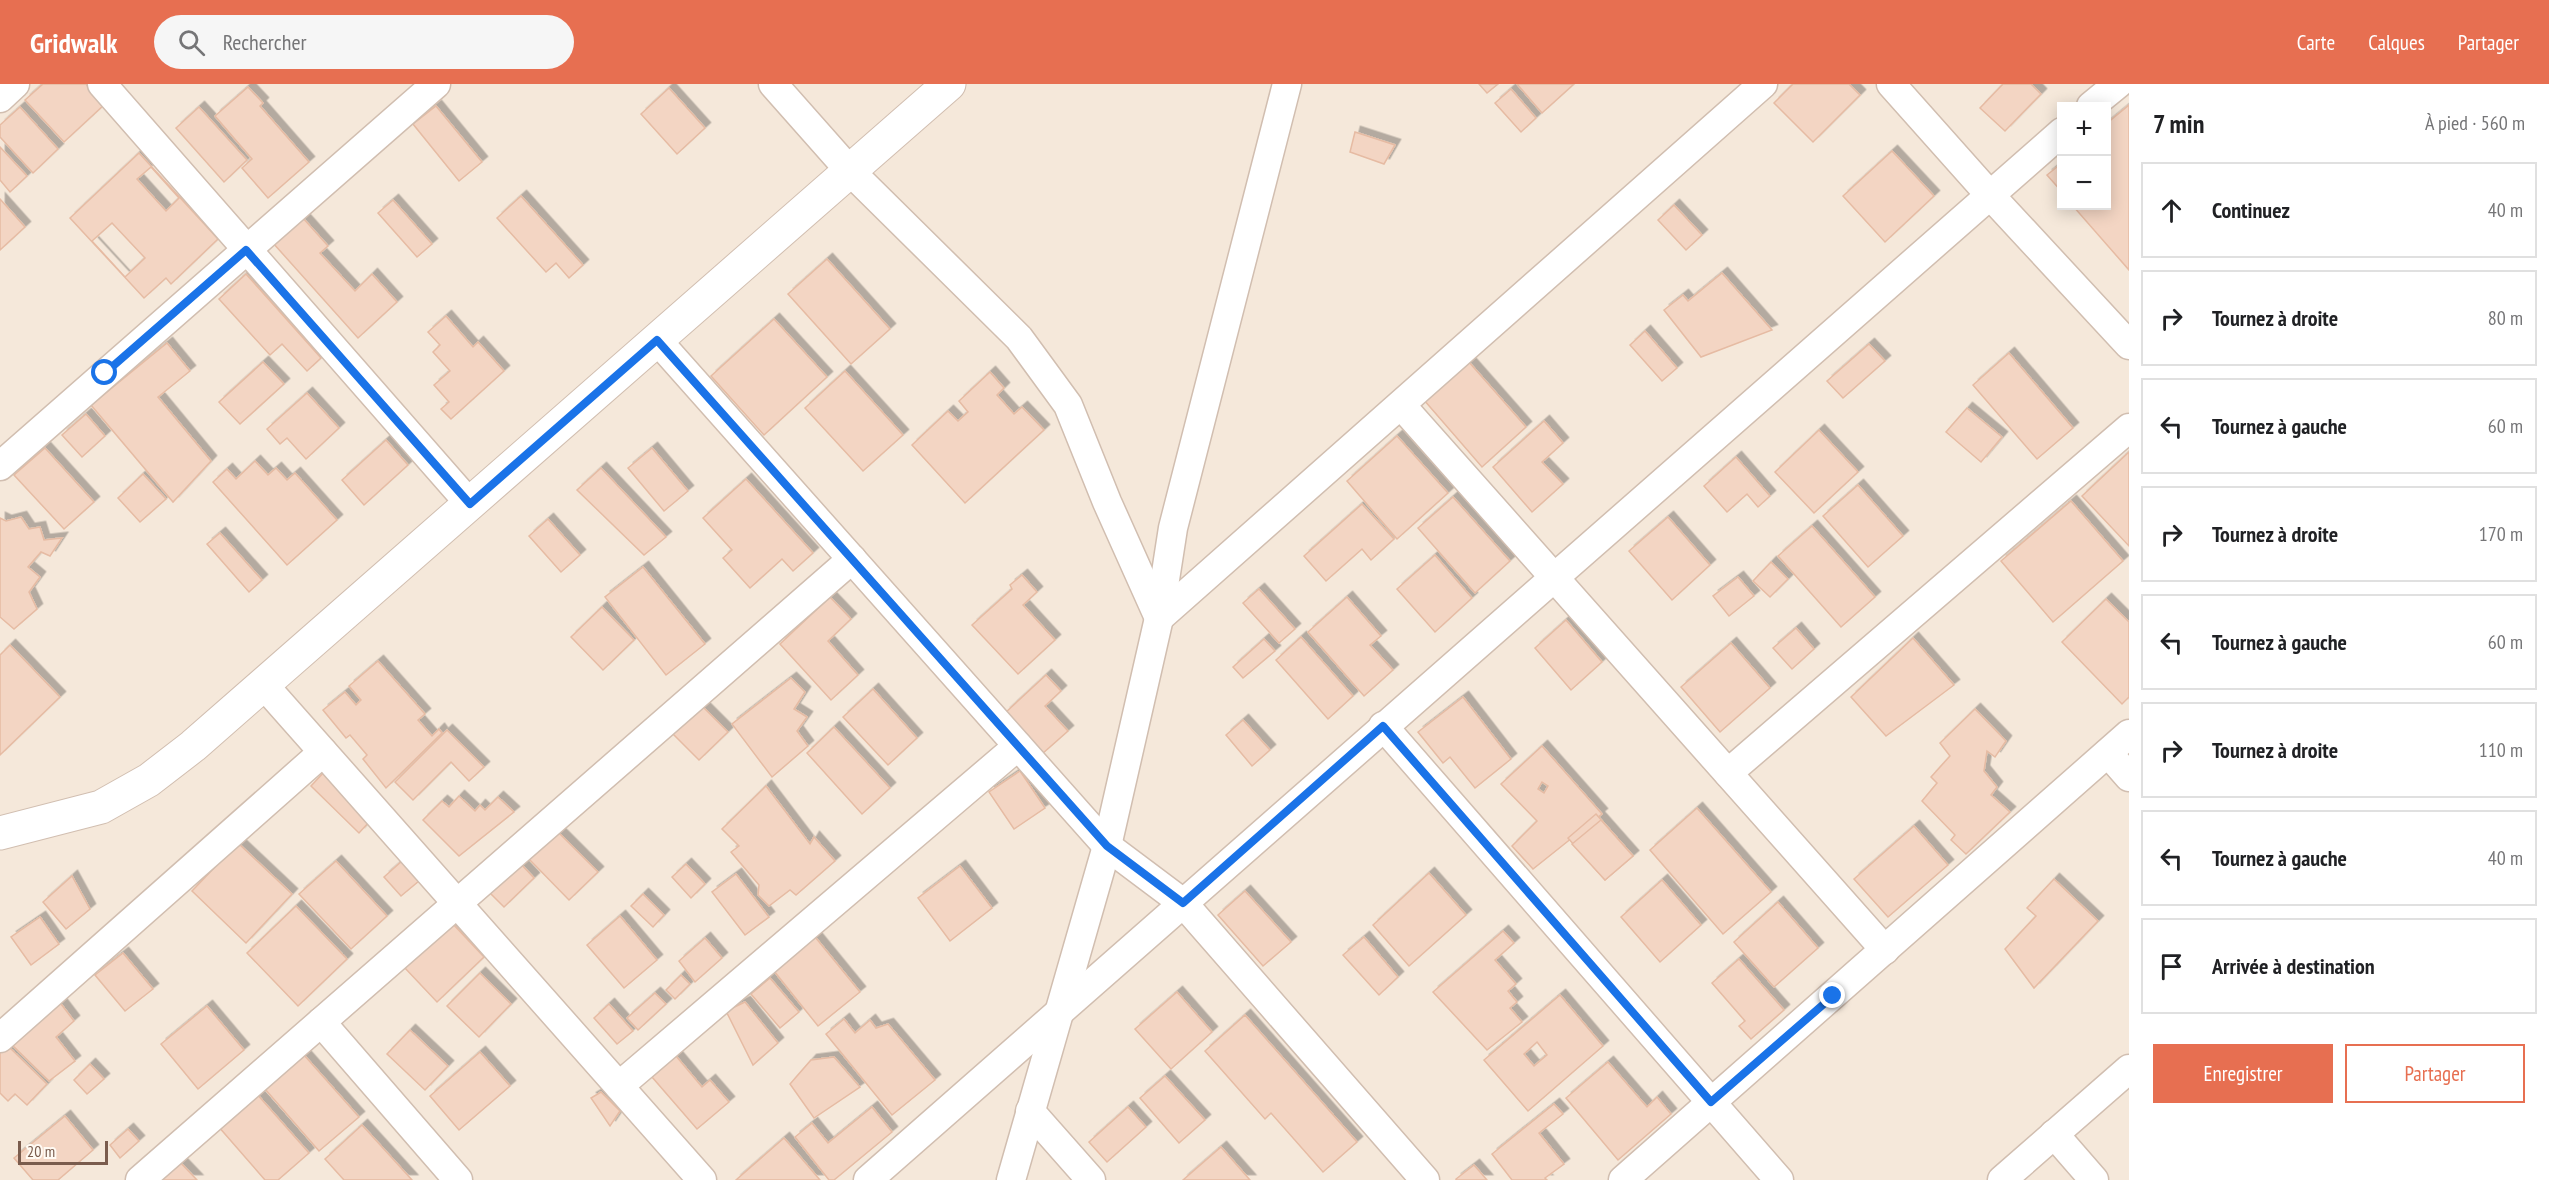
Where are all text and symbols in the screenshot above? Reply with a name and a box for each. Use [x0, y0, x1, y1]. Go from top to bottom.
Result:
search box [154, 15, 574, 69]
text: Gridwalk [30, 24, 118, 61]
icon: search [175, 26, 208, 59]
text: Rechercher [223, 28, 307, 56]
text: Carte [2297, 29, 2335, 56]
text: Calques [2368, 29, 2425, 56]
text: Partager [2458, 29, 2519, 56]
map controls [2057, 102, 2111, 210]
button: + [2057, 102, 2111, 156]
text: 7 min [2153, 107, 2204, 140]
text: À pied · 560 m [2425, 110, 2525, 136]
button: − [2057, 156, 2111, 210]
icon: ahead [2155, 194, 2188, 227]
text: Continuez [2212, 196, 2290, 224]
text: 40 m [2488, 197, 2523, 223]
icon: right [2155, 302, 2188, 335]
text: Tournez à droite [2212, 304, 2338, 332]
text: 80 m [2488, 305, 2523, 331]
route start [91, 359, 117, 385]
icon: left [2155, 410, 2188, 443]
text: Tournez à gauche [2212, 412, 2347, 440]
text: 60 m [2488, 413, 2523, 439]
icon: right [2155, 518, 2188, 551]
text: Tournez à droite [2212, 520, 2338, 548]
text: 170 m [2479, 521, 2523, 547]
icon: left [2155, 626, 2188, 659]
text: Tournez à gauche [2212, 628, 2347, 656]
text: 60 m [2488, 629, 2523, 655]
icon: right [2155, 734, 2188, 767]
text: Tournez à droite [2212, 736, 2338, 764]
text: 110 m [2479, 737, 2523, 763]
icon: left [2155, 842, 2188, 875]
text: Tournez à gauche [2212, 844, 2347, 872]
text: 40 m [2488, 845, 2523, 871]
icon: arrive [2155, 950, 2188, 983]
text: Arrivée à destination [2212, 952, 2375, 980]
route end [1819, 982, 1845, 1008]
button: Enregistrer [2153, 1044, 2333, 1103]
button: Partager [2345, 1044, 2525, 1103]
scale bar [18, 1138, 108, 1166]
text: 20 m [27, 1141, 55, 1161]

